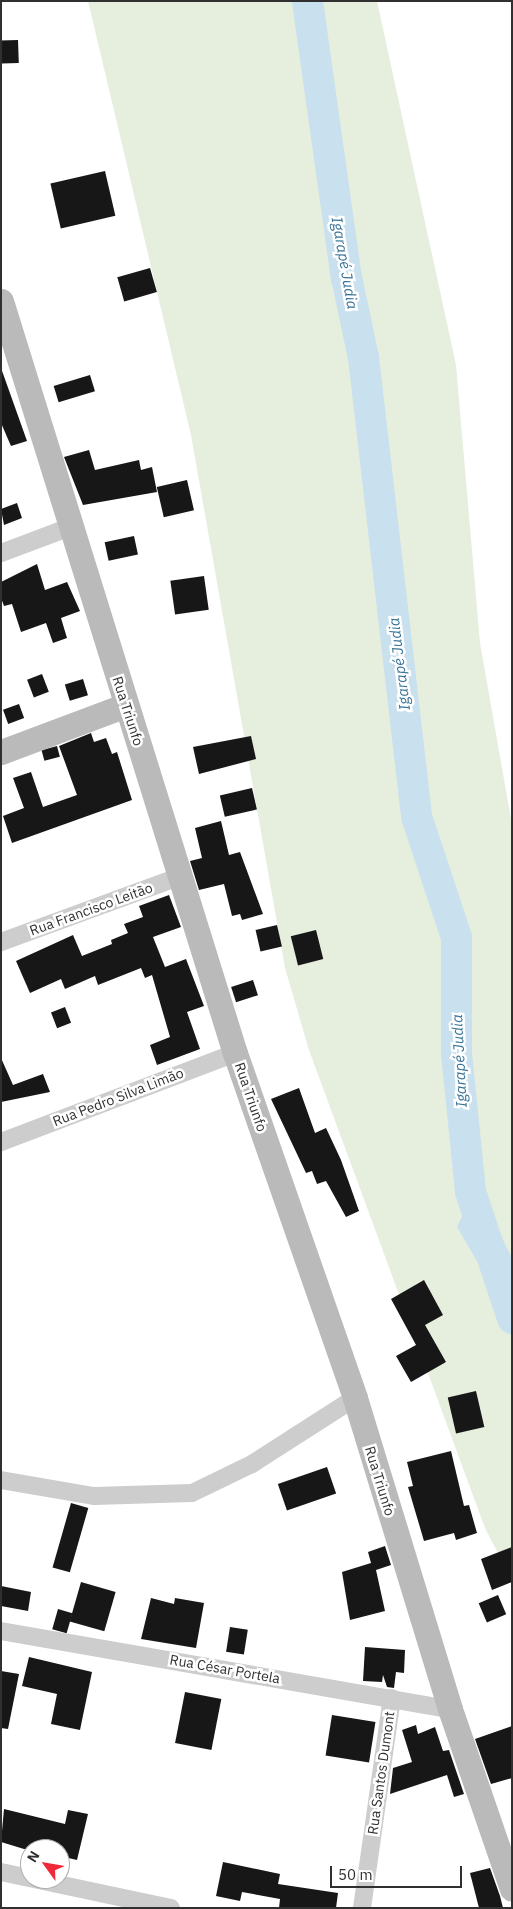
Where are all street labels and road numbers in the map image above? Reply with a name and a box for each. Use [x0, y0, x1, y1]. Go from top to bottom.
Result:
street label: Rua Triunfo [109, 674, 147, 748]
street label: Rua Francisco Leitão [27, 879, 155, 939]
street label: Rua Triunfo [231, 1060, 271, 1134]
street label: Rua Pedro Silva Limão [50, 1064, 186, 1130]
street label: Rua Triunfo [361, 1444, 399, 1518]
street label: Rua César Portela [168, 1651, 282, 1687]
street label: Rua Santos Dumont [364, 1710, 398, 1836]

